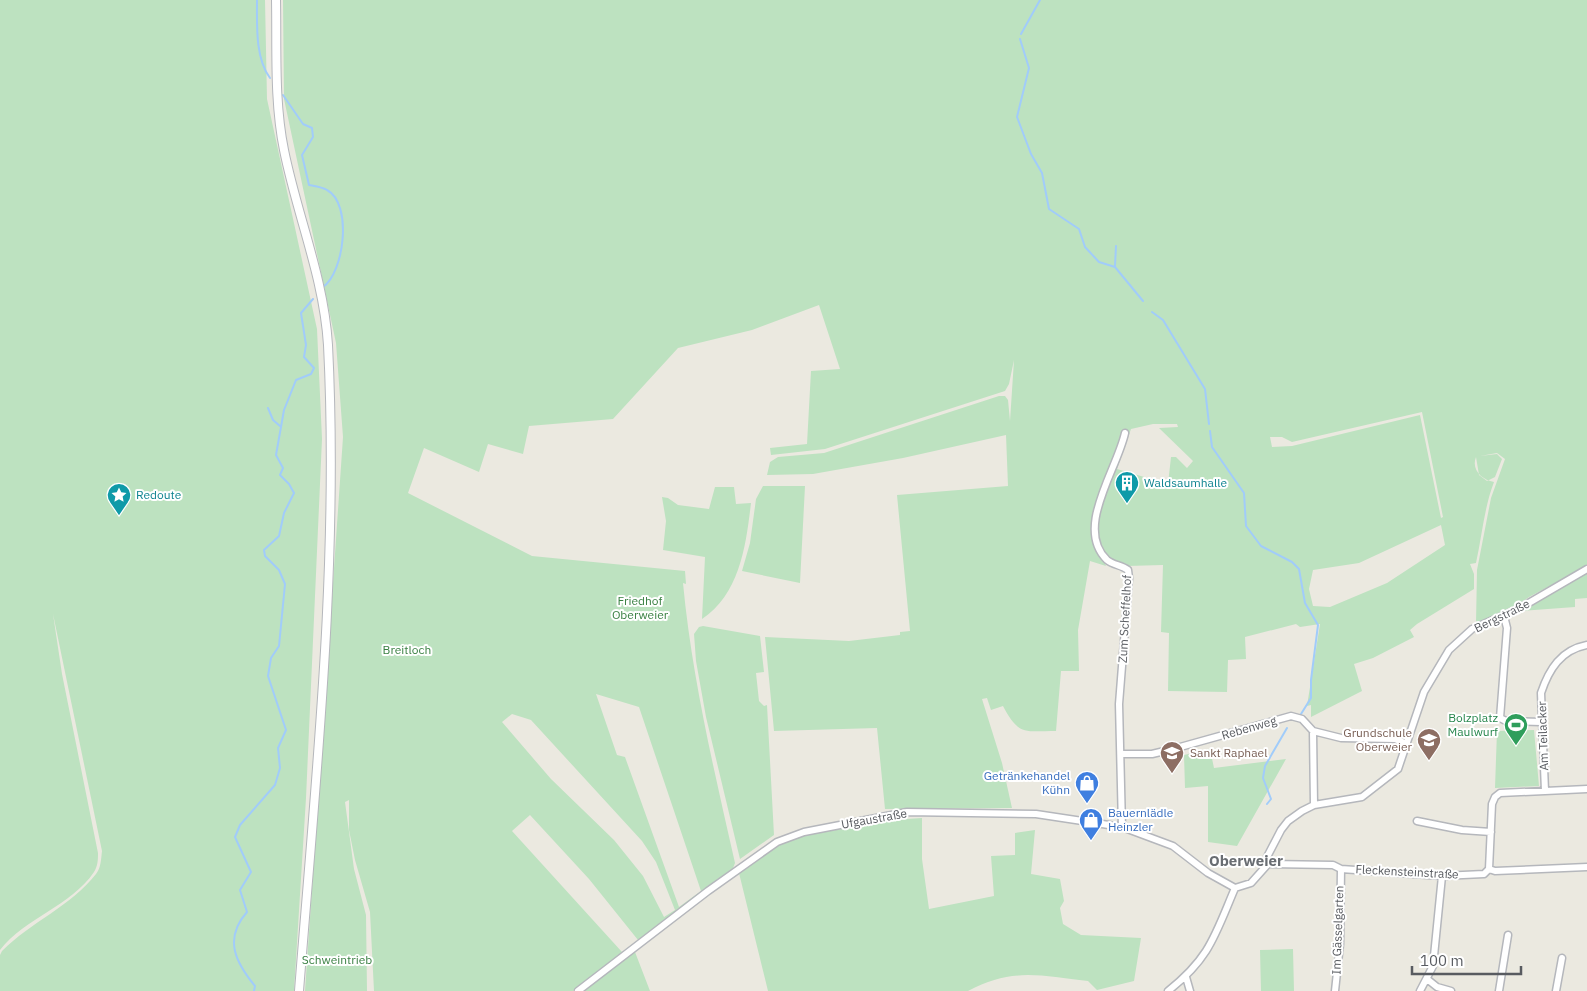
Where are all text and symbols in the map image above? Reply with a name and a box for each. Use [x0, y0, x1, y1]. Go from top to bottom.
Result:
building icon: Waldsaumhalle [1114, 470, 1140, 504]
place label: Waldsaumhalle [1144, 475, 1227, 490]
place icon: Redoute [106, 482, 132, 516]
place label: Redoute [136, 487, 182, 502]
street label: Zum Scheffelhof [1115, 574, 1134, 663]
park label: Friedhof Oberweier [612, 593, 669, 622]
street label: Bergstraße [1472, 596, 1532, 635]
park label: Breitloch [383, 642, 431, 657]
street label: Am Teilacker [1534, 700, 1551, 771]
place label: Bolzplatz Maulwurf [1447, 710, 1498, 739]
street label: Rebenweg [1220, 712, 1279, 743]
sports icon: Bolzplatz Maulwurf [1503, 712, 1529, 746]
place label: Grundschule Oberweier [1343, 725, 1413, 754]
school or university icon: Grundschule Oberweier [1416, 727, 1442, 761]
school or university icon: Sankt Raphael [1159, 740, 1185, 774]
place label: Sankt Raphael [1190, 745, 1267, 760]
place label: Getränkehandel Kühn [984, 768, 1070, 797]
shop icon: Getränkehandel Kühn [1074, 770, 1100, 804]
street label: Ufgaustraße [840, 805, 908, 832]
place label: Bauernlädle Heinzler [1108, 805, 1174, 834]
shop icon: Bauernlädle Heinzler [1078, 807, 1104, 841]
district label: Oberweier [1209, 851, 1283, 870]
street label: Fleckensteinstraße [1355, 861, 1459, 882]
street label: Im Gässelgarten [1328, 885, 1347, 975]
scale bar [1412, 944, 1521, 976]
text: 100 m [1420, 951, 1464, 970]
park label: Schweintrieb [302, 952, 372, 967]

